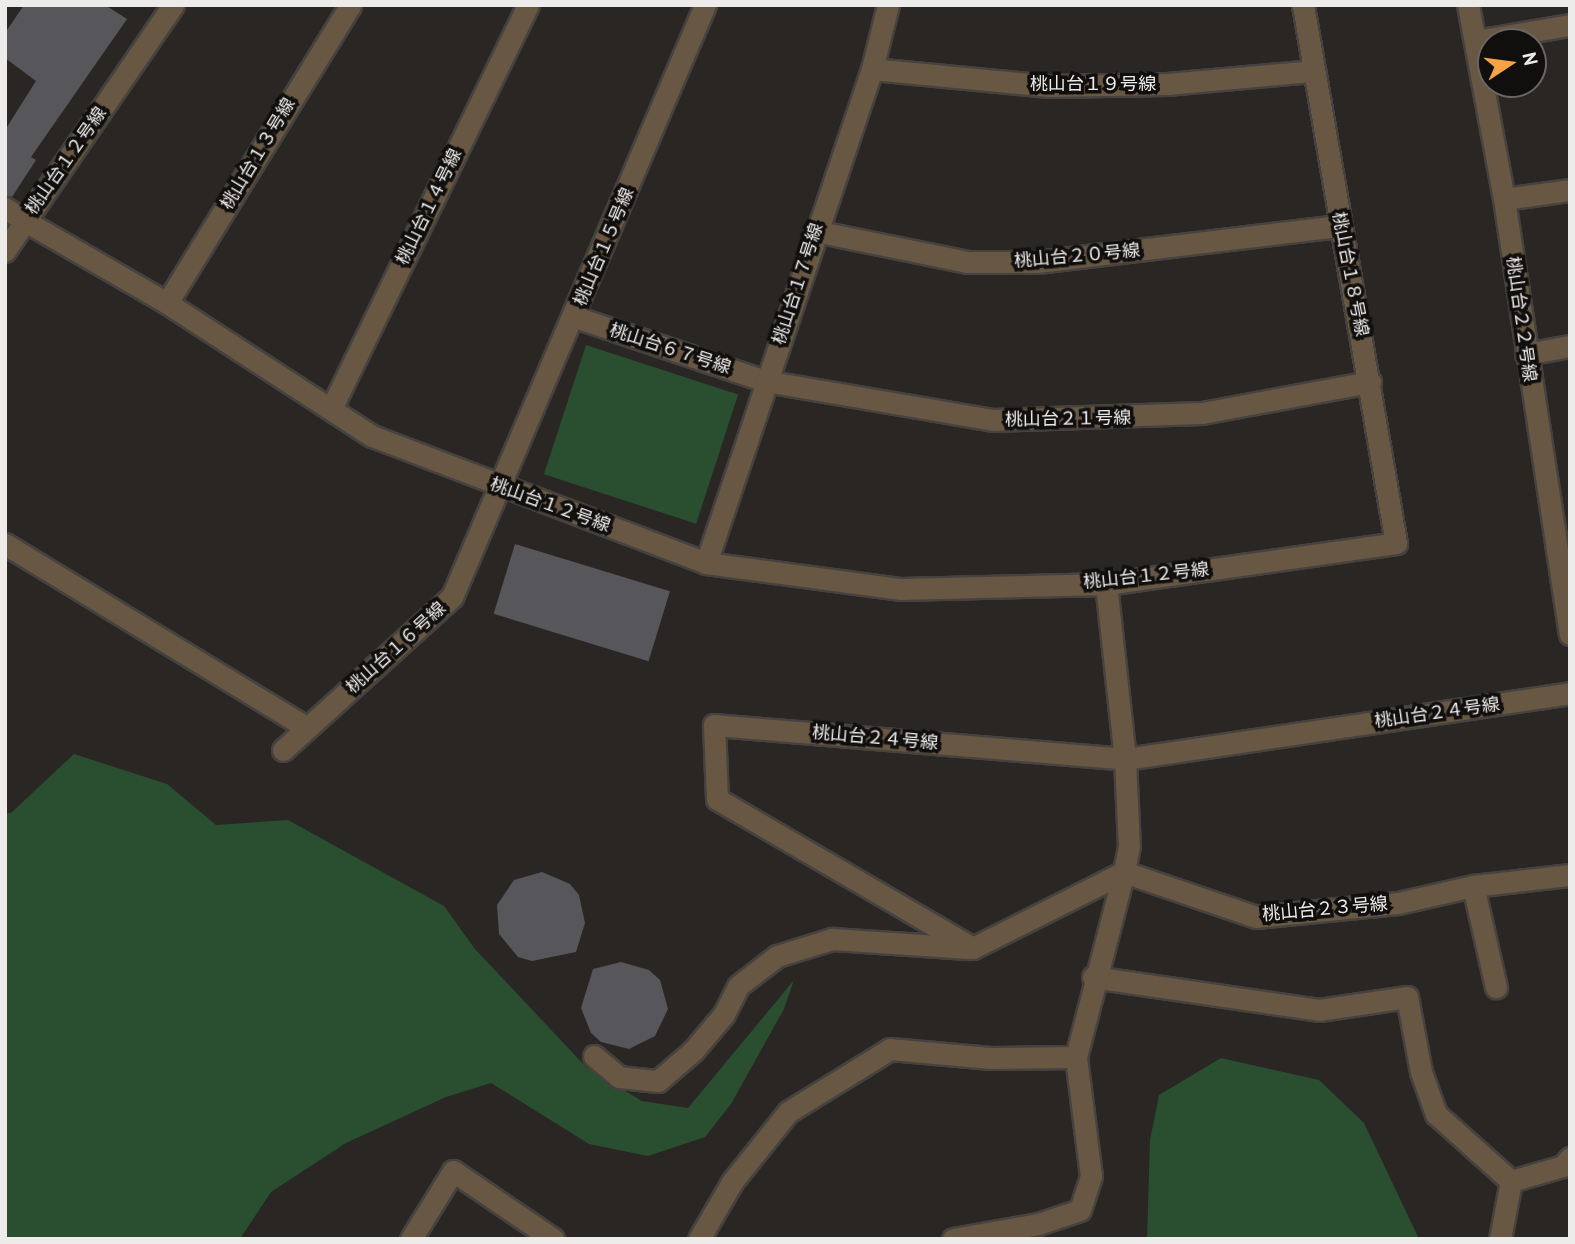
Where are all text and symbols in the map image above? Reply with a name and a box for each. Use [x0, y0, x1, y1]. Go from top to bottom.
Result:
north arrow [1477, 28, 1547, 98]
text: N [1517, 50, 1544, 67]
street label: 桃山台１９号線 [1030, 73, 1156, 95]
street label: 桃山台１３号線 [216, 94, 300, 214]
street label: 桃山台１２号線 [21, 103, 111, 219]
street label: 桃山台１４号線 [392, 146, 466, 268]
street label: 桃山台１５号線 [569, 185, 639, 309]
street label: 桃山台１８号線 [1327, 210, 1373, 338]
street label: 桃山台１７号線 [768, 221, 828, 347]
street label: 桃山台２０号線 [1013, 240, 1141, 272]
street label: 桃山台２２号線 [1502, 255, 1540, 383]
street label: 桃山台６７号線 [607, 319, 733, 379]
street label: 桃山台２１号線 [1005, 407, 1131, 431]
street label: 桃山台１２号線 [487, 473, 613, 537]
street label: 桃山台１２号線 [1082, 559, 1210, 593]
street label: 桃山台１６号線 [342, 598, 450, 698]
street label: 桃山台２４号線 [1373, 694, 1501, 732]
street label: 桃山台２４号線 [811, 722, 939, 754]
street label: 桃山台２３号線 [1261, 893, 1389, 925]

